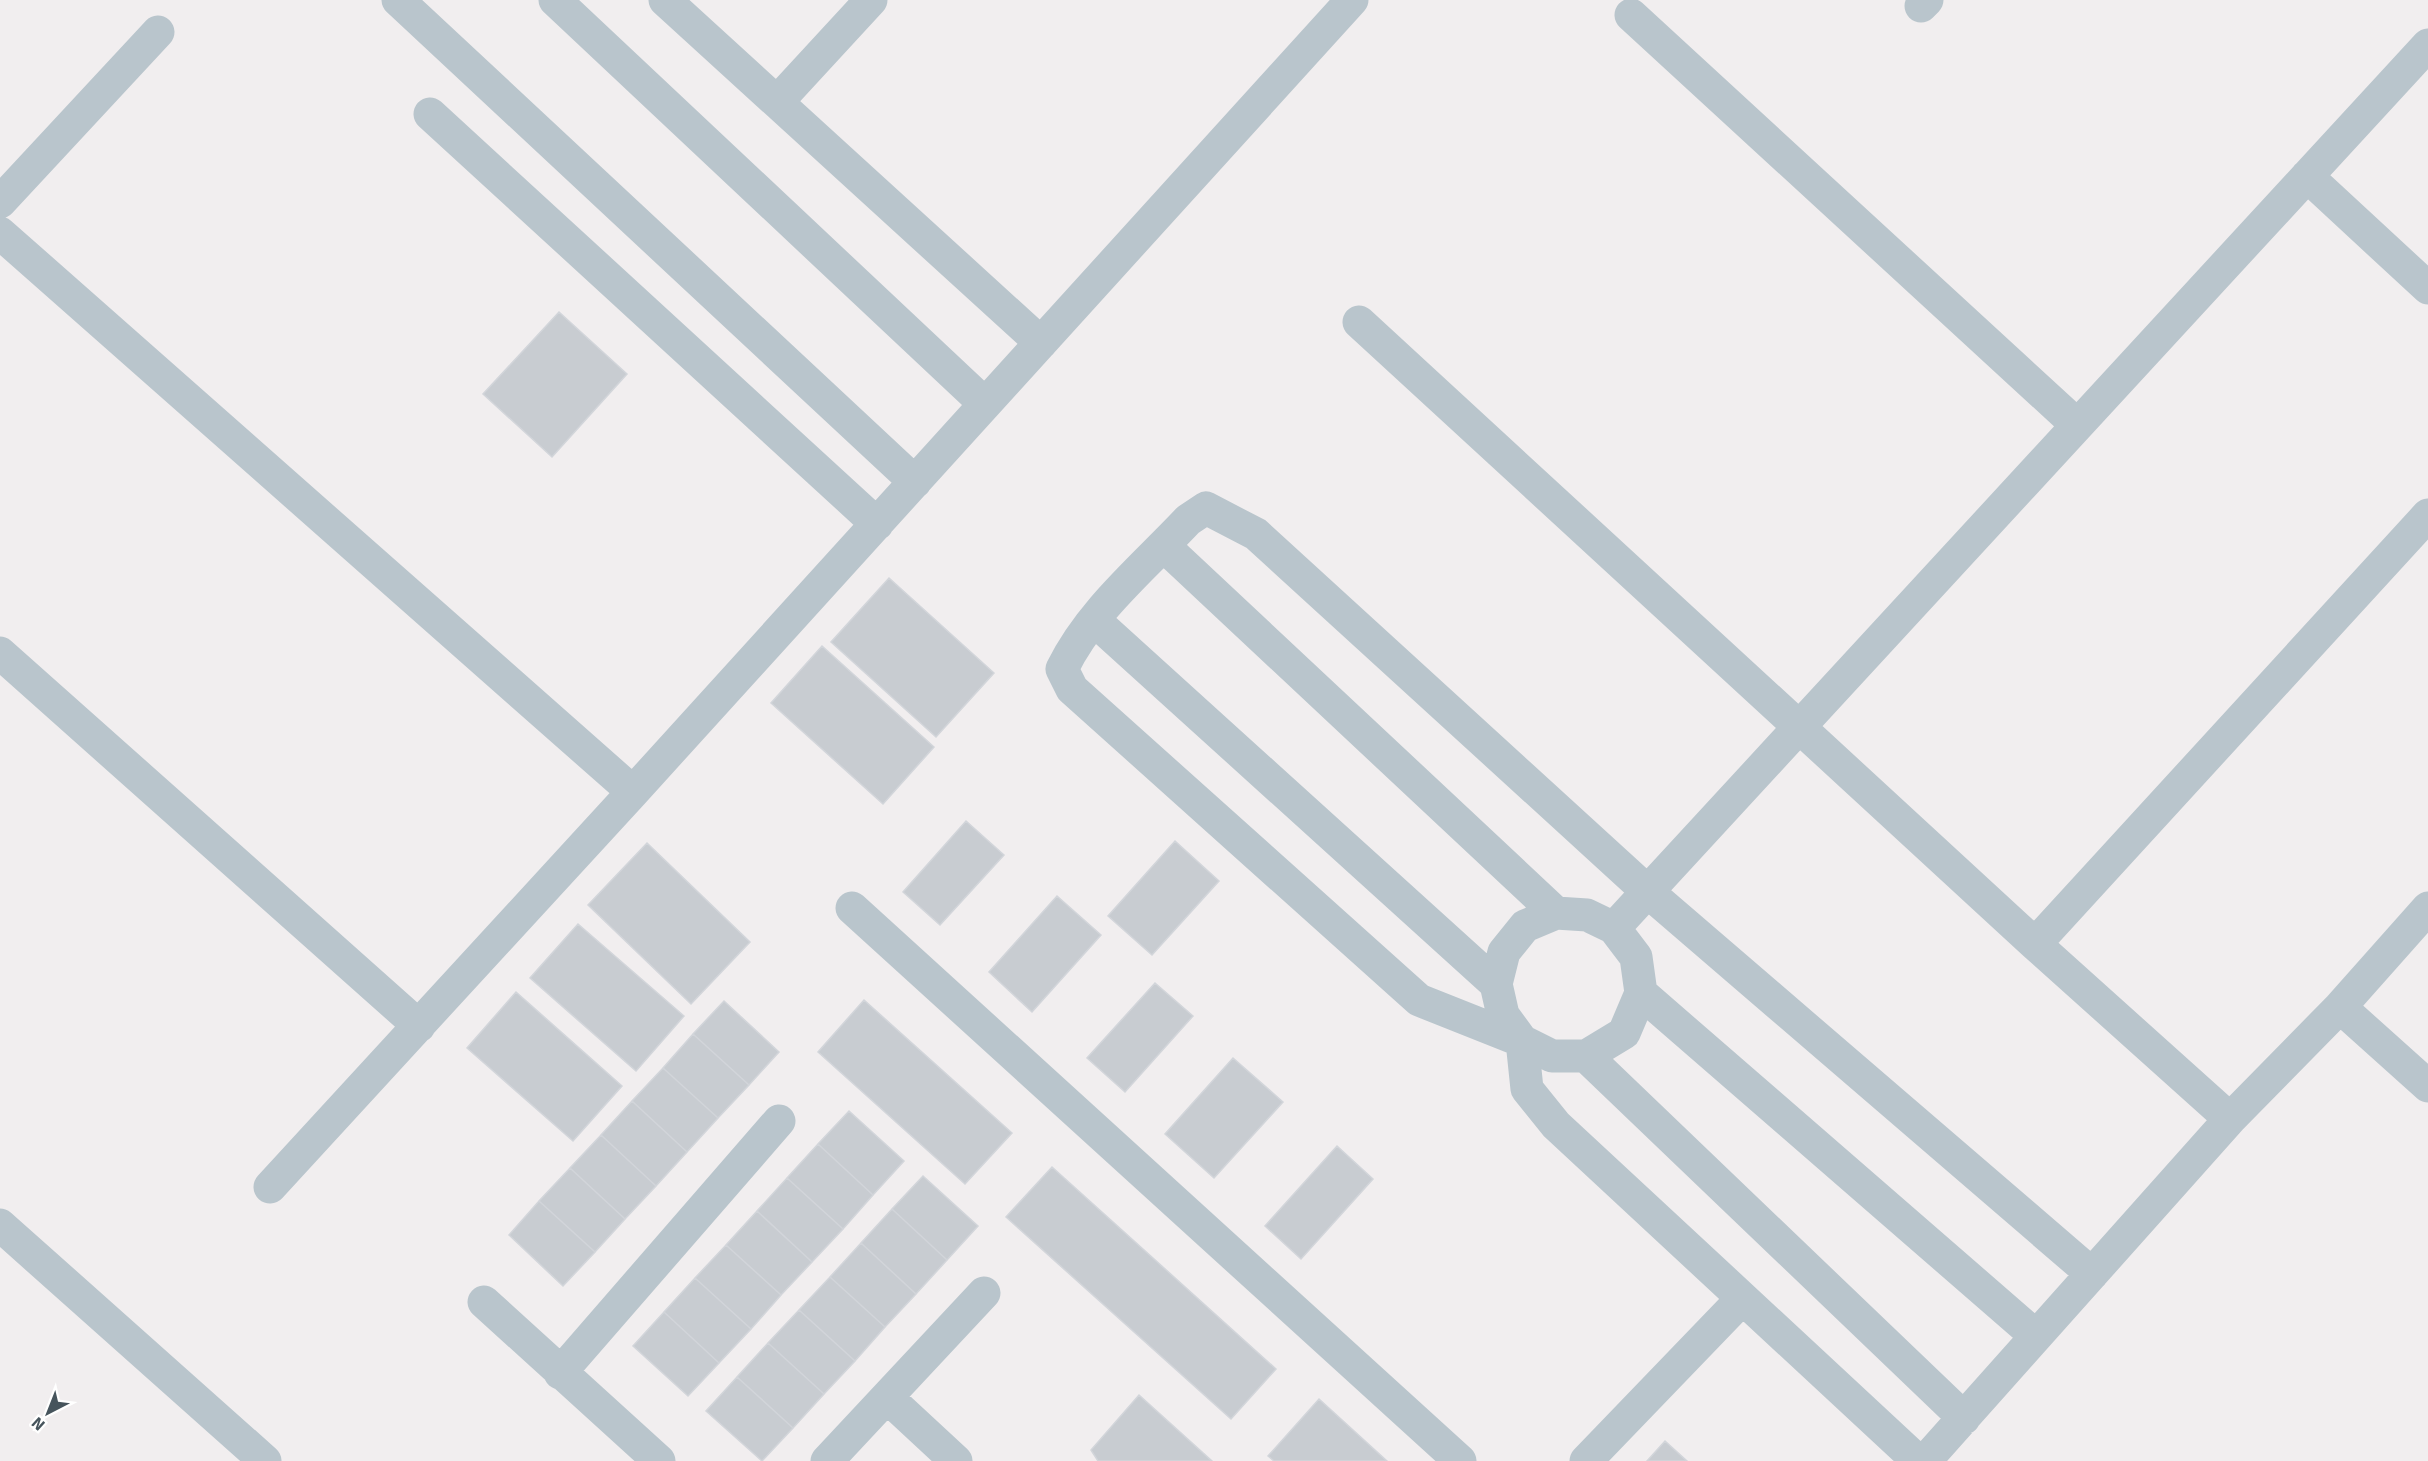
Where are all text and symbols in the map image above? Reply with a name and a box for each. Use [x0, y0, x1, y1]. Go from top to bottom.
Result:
north arrow [18, 1383, 78, 1443]
text: N [28, 1412, 49, 1435]

